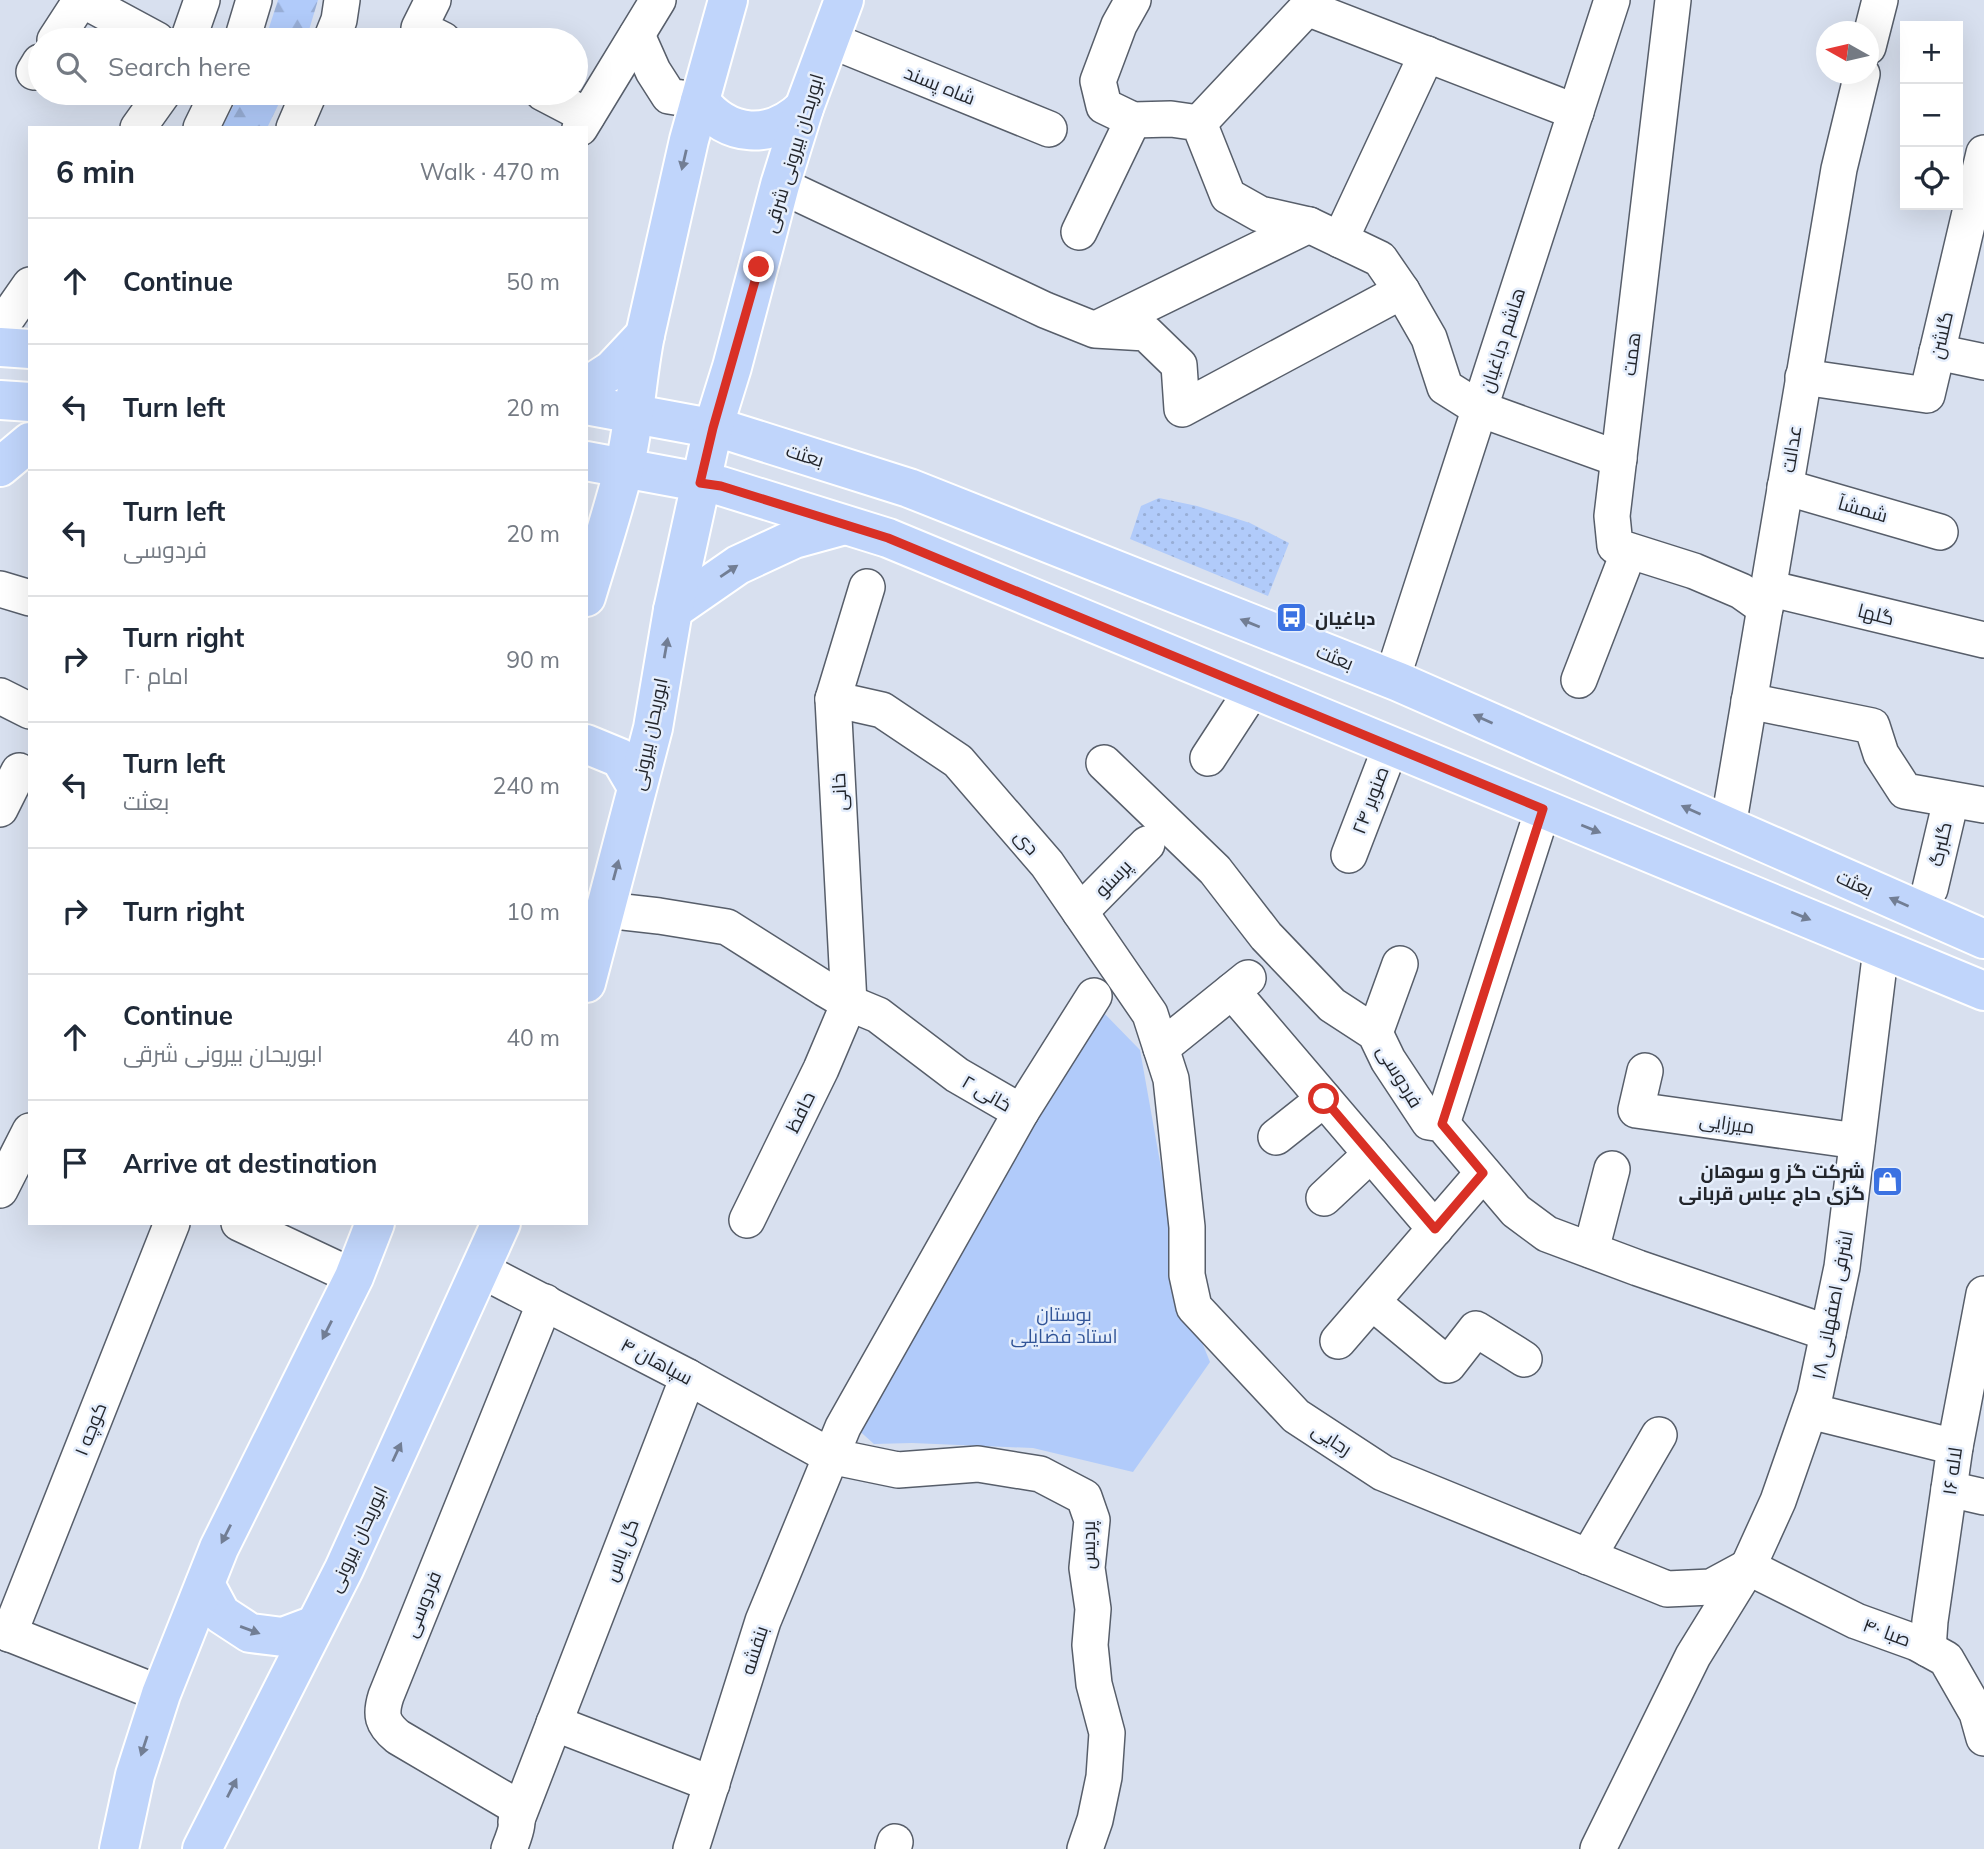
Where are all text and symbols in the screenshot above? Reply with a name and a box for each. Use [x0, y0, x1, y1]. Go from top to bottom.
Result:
north arrow [1816, 21, 1879, 84]
map controls [1900, 21, 1963, 210]
button: + [1900, 21, 1963, 84]
search box [28, 28, 588, 105]
icon: search [52, 48, 90, 86]
text: Search here [108, 50, 251, 83]
street label: شاه پسند [901, 60, 979, 111]
street label: ابوریحان بیرونی شرقی [757, 71, 829, 235]
button: − [1900, 84, 1963, 147]
button: locate [1900, 147, 1963, 210]
one-way arrow [678, 149, 689, 171]
text: 6 min [56, 153, 135, 191]
text: Walk · 470 m [420, 157, 560, 186]
route end [743, 251, 774, 282]
icon: ahead [56, 262, 94, 300]
text: Continue [123, 265, 233, 298]
text: 50 m [506, 267, 560, 296]
street label: هاشم دباغیان [1474, 285, 1532, 396]
street label: گلشن [1924, 309, 1958, 361]
street label: همت [1616, 331, 1646, 377]
icon: left [56, 388, 94, 426]
text: Turn left [123, 391, 225, 424]
text: 20 m [506, 393, 560, 422]
street label: عدالت [1775, 424, 1807, 474]
street label: بعثت [783, 438, 827, 472]
street label: شمشآ [1835, 491, 1891, 527]
text: Turn left [123, 495, 225, 528]
icon: left [56, 514, 94, 552]
text: 20 m [506, 519, 560, 548]
text: فردوسی [123, 535, 207, 564]
one-way arrow [720, 564, 738, 578]
street label: گلها [1855, 598, 1897, 630]
bus stop icon: دباغیان [1275, 601, 1309, 635]
place label: دباغیان [1315, 606, 1375, 630]
one-way arrow [1239, 617, 1260, 628]
text: Turn right [123, 621, 244, 654]
one-way arrow [661, 637, 672, 659]
street label: بعثت [1313, 639, 1357, 675]
icon: right [56, 640, 94, 678]
text: 90 m [506, 645, 560, 674]
text: امام ۲۰ [123, 661, 189, 690]
street label: ابوریحان بیرونی [625, 676, 673, 792]
one-way arrow [1472, 713, 1493, 724]
text: Turn left [123, 747, 225, 780]
street label: صنوبر ۲۴ [1346, 763, 1394, 837]
icon: left [56, 766, 94, 804]
text: 240 m [492, 771, 560, 800]
street label: خانی [826, 772, 852, 812]
text: بعثت [123, 787, 169, 816]
one-way arrow [1681, 804, 1701, 816]
street label: گلبرگ [1923, 819, 1957, 869]
one-way arrow [1581, 823, 1602, 834]
street label: دی [1009, 824, 1045, 860]
street label: پرستو [1089, 854, 1137, 903]
one-way arrow [611, 859, 622, 881]
street label: بعثت [1833, 864, 1877, 902]
icon: right [56, 892, 94, 930]
text: Turn right [123, 895, 244, 928]
one-way arrow [1889, 896, 1909, 908]
text: 10 m [506, 897, 560, 926]
one-way arrow [1791, 910, 1812, 921]
text: Continue [123, 999, 233, 1032]
icon: ahead [56, 1018, 94, 1056]
text: 40 m [506, 1023, 560, 1052]
text: ابوریحان بیرونی شرقی [123, 1039, 323, 1068]
street label: فردوسی [1372, 1040, 1428, 1112]
street label: خانی ۲ [958, 1069, 1016, 1117]
route start [1308, 1083, 1339, 1114]
street label: حافظ [780, 1087, 820, 1137]
street label: میرزایی [1698, 1107, 1756, 1139]
icon: arrive [56, 1144, 94, 1182]
text: Arrive at destination [123, 1147, 378, 1180]
place label: شرکت گز و سوهان گزی حاج عباس قربانی [1679, 1159, 1865, 1207]
shop icon: شرکت گز و سوهان گزی حاج عباس قربانی [1871, 1165, 1905, 1199]
street label: اشرفی اصفهانی ۱۸ [1806, 1228, 1858, 1382]
park label: بوستان استاد فضایلی [1010, 1302, 1118, 1348]
one-way arrow [322, 1320, 333, 1340]
street label: سپاهان ۴ [617, 1332, 697, 1390]
street label: کوچه ۱ [69, 1399, 112, 1459]
street label: رجایی [1307, 1417, 1357, 1461]
one-way arrow [392, 1442, 403, 1462]
street label: لاله ۱۶ [1937, 1445, 1967, 1497]
street label: ابوریحان بیرونی [322, 1482, 392, 1596]
street label: گل یاس [598, 1515, 644, 1585]
street label: پردیس [1076, 1521, 1101, 1569]
one-way arrow [220, 1524, 231, 1544]
street label: فردوسی [398, 1567, 446, 1641]
street label: صبا ۴۰ [1860, 1612, 1914, 1652]
street label: بنفشه [735, 1622, 773, 1678]
one-way arrow [240, 1625, 261, 1636]
one-way arrow [139, 1736, 149, 1757]
one-way arrow [227, 1778, 238, 1798]

